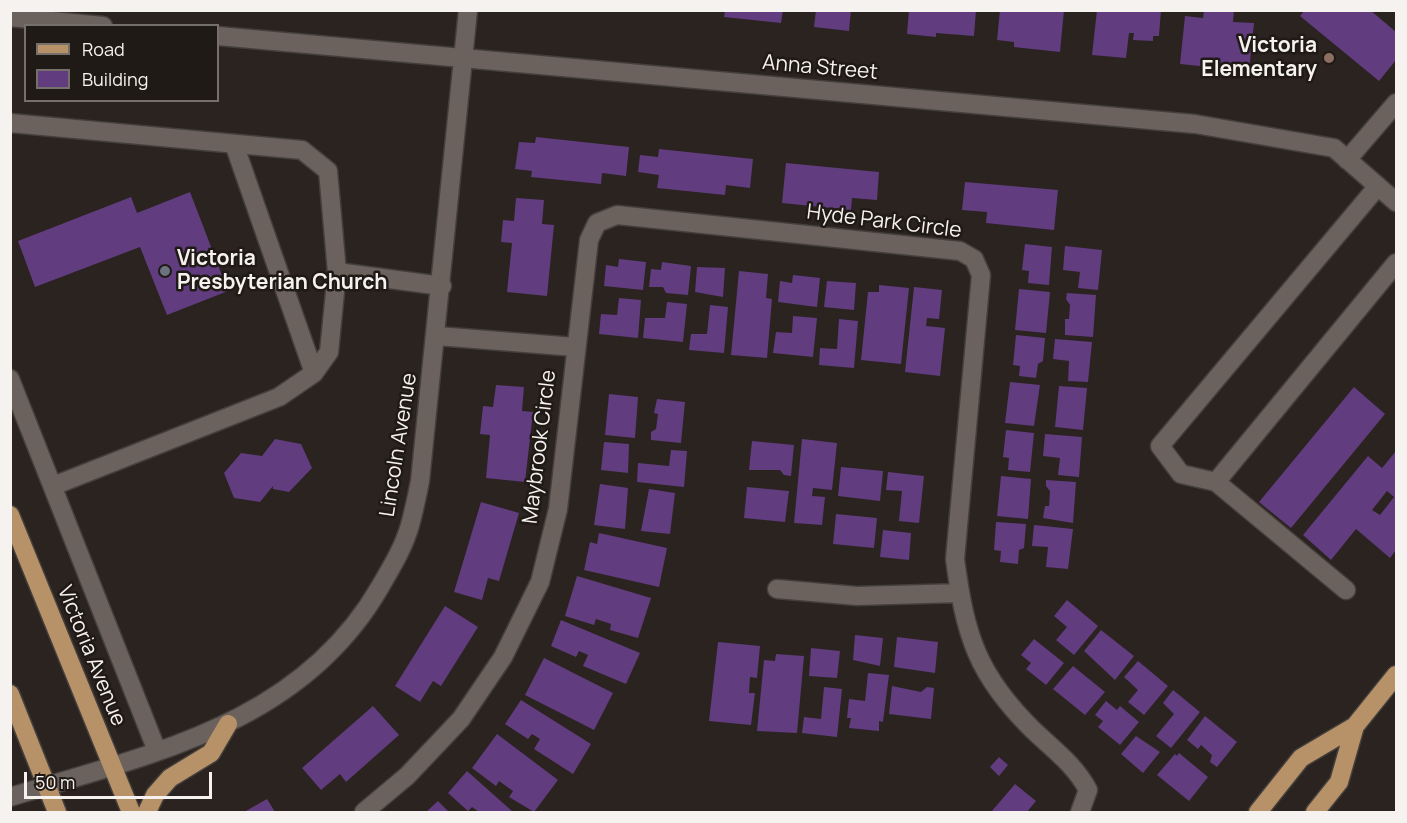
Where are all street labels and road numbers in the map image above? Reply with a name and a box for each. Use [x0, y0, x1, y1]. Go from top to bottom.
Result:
street label: Anna Street [761, 50, 879, 86]
street label: Hyde Park Circle [805, 200, 963, 244]
street label: Maybrook Circle [518, 369, 562, 525]
street label: Lincoln Avenue [375, 371, 423, 519]
street label: Victoria Avenue [51, 582, 131, 730]

